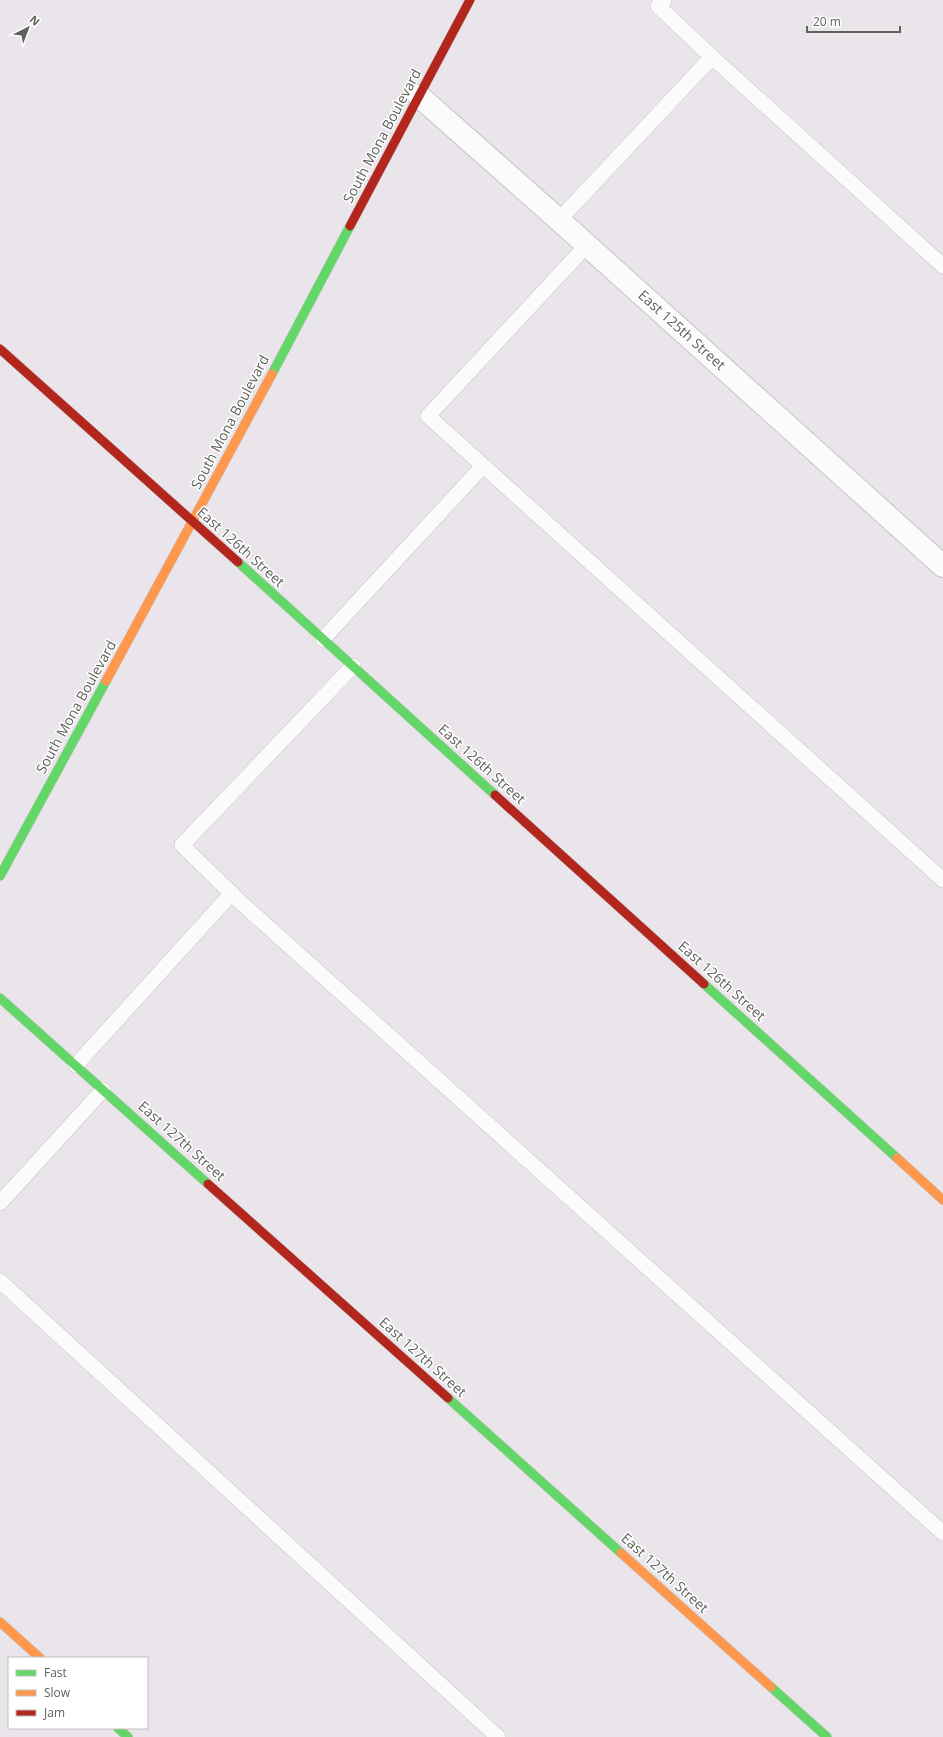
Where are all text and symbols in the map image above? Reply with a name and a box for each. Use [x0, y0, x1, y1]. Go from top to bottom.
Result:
north arrow [8, 8, 48, 48]
scale bar [807, 8, 900, 34]
text: N [27, 12, 43, 29]
text: 20 m [813, 13, 841, 30]
street label: South Mona Boulevard [338, 65, 425, 206]
street label: East 125th Street [635, 285, 730, 374]
street label: South Mona Boulevard [186, 351, 273, 492]
street label: East 126th Street [194, 502, 289, 591]
street label: South Mona Boulevard [31, 637, 120, 777]
street label: East 126th Street [435, 719, 530, 808]
street label: East 126th Street [675, 936, 770, 1025]
street label: East 127th Street [135, 1096, 230, 1185]
street label: East 127th Street [376, 1312, 471, 1401]
street label: East 127th Street [618, 1528, 713, 1617]
legend [8, 1657, 148, 1729]
text: Fast [44, 1664, 67, 1681]
text: Slow [44, 1684, 71, 1701]
text: Jam [43, 1704, 65, 1721]

